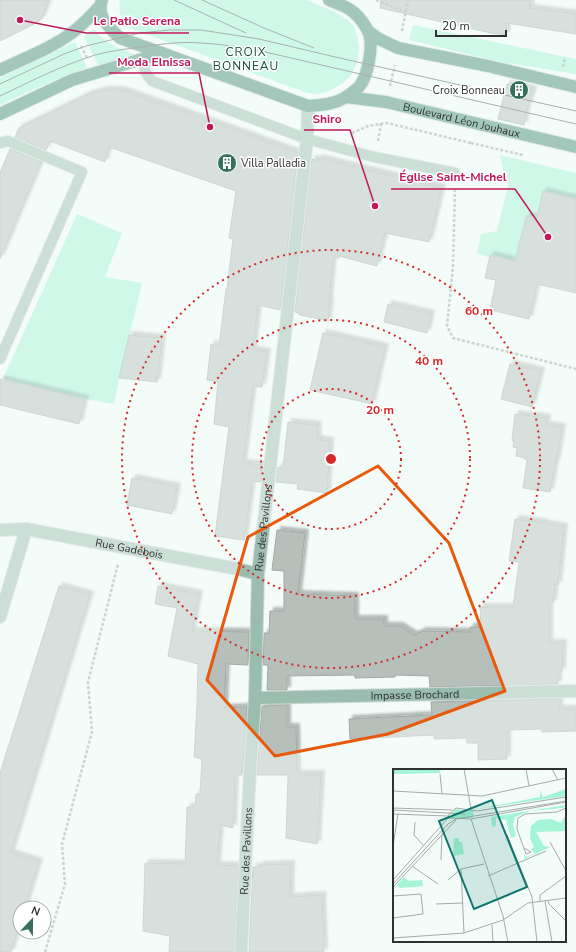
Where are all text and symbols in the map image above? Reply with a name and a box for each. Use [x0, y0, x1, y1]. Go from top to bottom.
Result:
callout: Le Patio Serena [86, 9, 189, 33]
scale bar [436, 12, 506, 38]
text: Le Patio Serena [93, 13, 181, 29]
text: 20 m [442, 18, 470, 34]
district label: CROIX BONNEAU [213, 44, 279, 74]
callout: Moda Elnissa [109, 49, 199, 73]
text: Moda Elnissa [117, 54, 191, 70]
building icon: Croix Bonneau [508, 79, 530, 101]
place label: Croix Bonneau [433, 83, 505, 98]
street label: Boulevard Léon Jouhaux [401, 99, 522, 142]
callout: Shiro [304, 106, 350, 130]
text: Shiro [312, 111, 342, 127]
building icon: Villa Palladia [216, 152, 238, 174]
place label: Villa Palladia [240, 156, 306, 171]
callout: Église Saint-Michel [391, 165, 515, 189]
text: Église Saint-Michel [399, 169, 507, 185]
text: 60 m [465, 303, 493, 319]
text: 40 m [415, 353, 443, 369]
text: 20 m [366, 402, 394, 418]
centre of rings [324, 452, 338, 466]
street label: Rue des Pavillons [251, 483, 276, 572]
street label: Rue Gadebois [94, 535, 164, 563]
street label: Impasse Brochard [370, 687, 459, 703]
inset map [393, 769, 566, 942]
street label: Rue des Pavillons [237, 807, 256, 895]
north arrow [12, 900, 52, 940]
text: N [29, 903, 42, 920]

